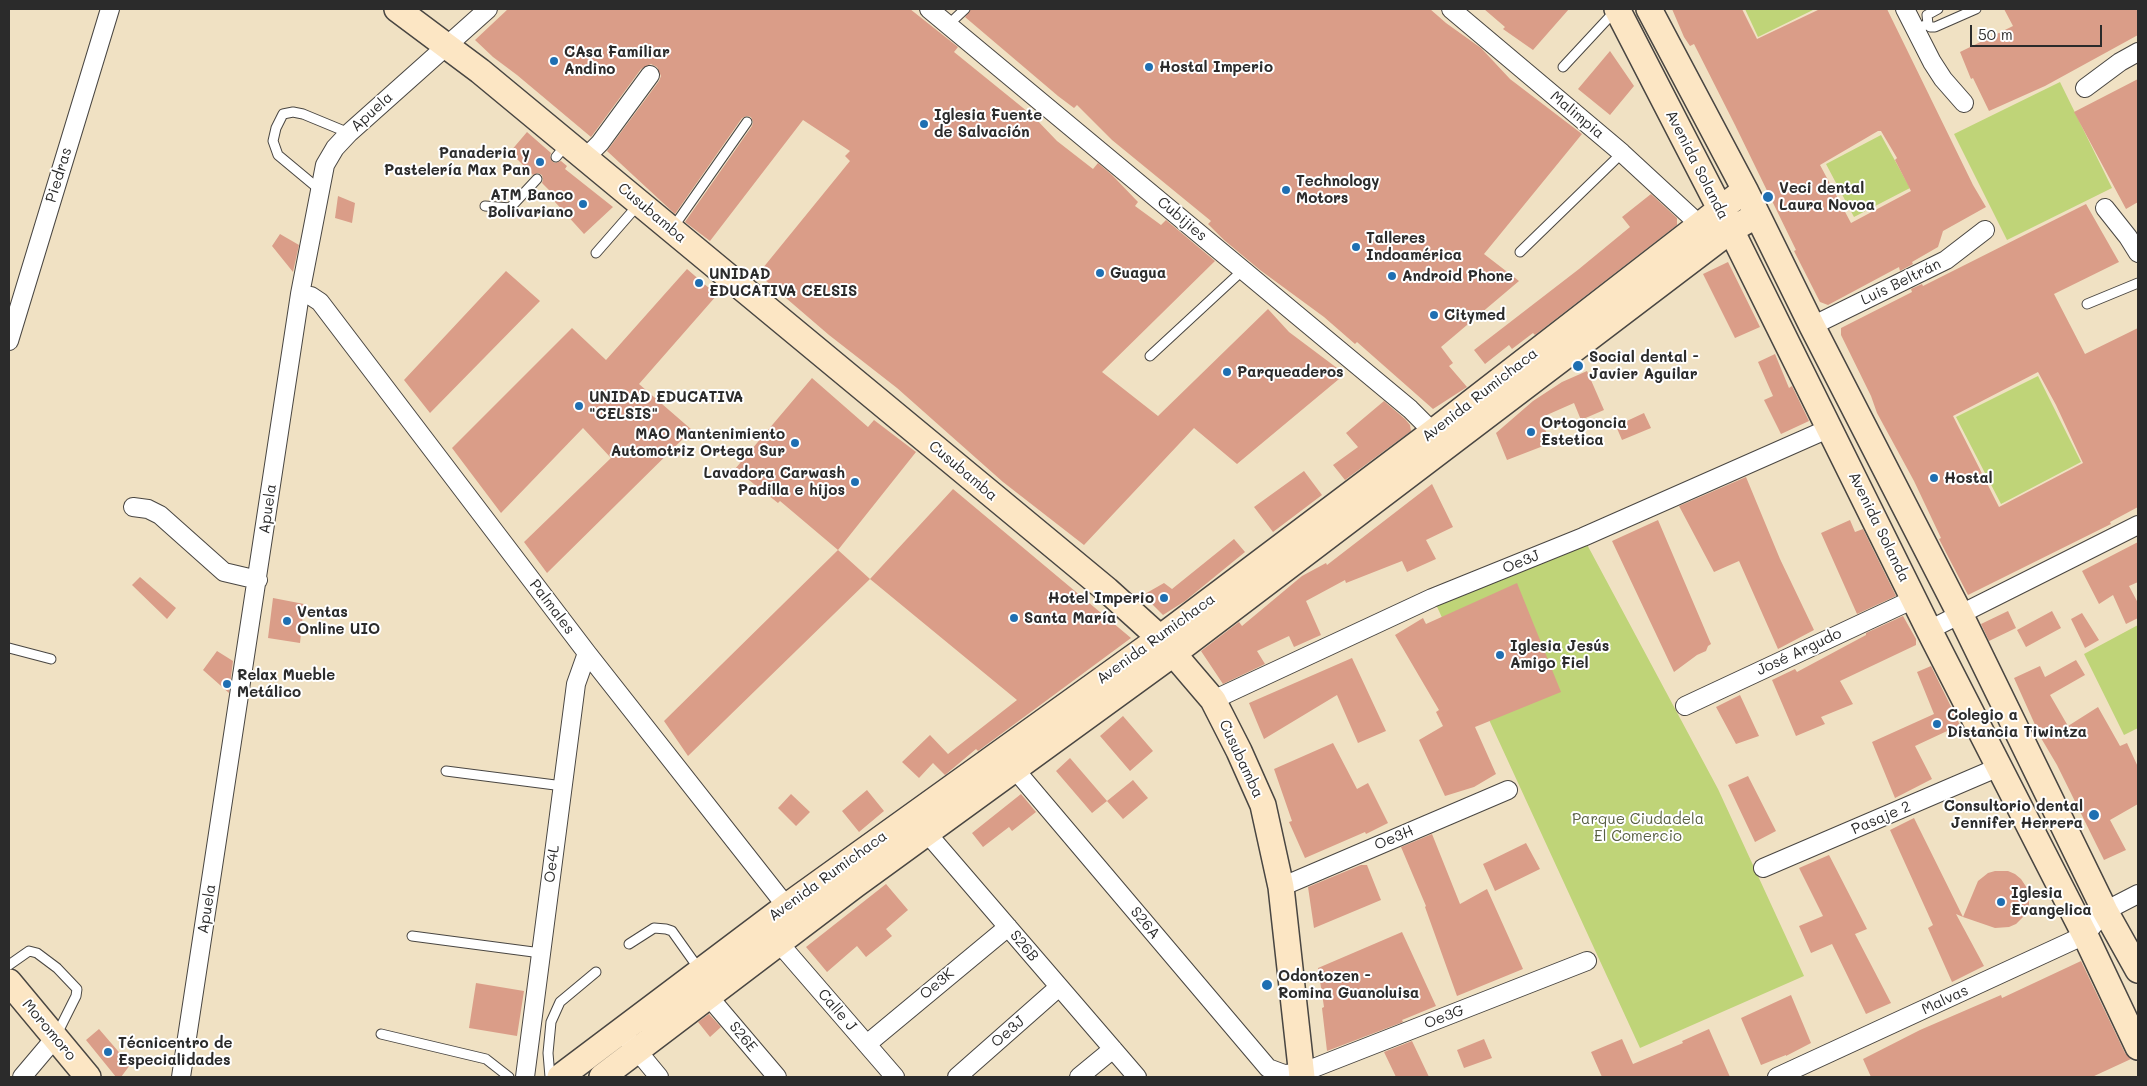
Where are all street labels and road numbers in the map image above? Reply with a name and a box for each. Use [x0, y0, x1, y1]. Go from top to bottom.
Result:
street label: Malimpia [1546, 87, 1608, 143]
street label: Apuela [347, 89, 397, 135]
street label: Avenida Solanda [1662, 107, 1732, 223]
street label: Piedras [42, 145, 76, 205]
street label: Cusubamba [614, 179, 690, 247]
street label: Cubijies [1154, 193, 1210, 245]
street label: Luis Beltrán [1858, 255, 1944, 309]
street label: Avenida Rumichaca [1419, 344, 1541, 446]
street label: Cusubamba [925, 437, 1001, 505]
street label: Avenida Solanda [1845, 469, 1913, 585]
street label: Apuela [256, 483, 280, 535]
street label: Oe3J [1500, 547, 1542, 577]
street label: Palmales [526, 576, 578, 638]
street label: Avenida Rumichaca [1093, 590, 1219, 688]
street label: José Argudo [1754, 624, 1844, 680]
street label: Cusubamba [1215, 717, 1267, 801]
street label: Pasaje 2 [1849, 797, 1913, 839]
street label: Oe3H [1372, 822, 1416, 854]
street label: Avenida Rumichaca [765, 827, 891, 925]
street label: Oe4L [541, 844, 563, 884]
street label: Apuela [194, 883, 220, 935]
street label: S26A [1126, 903, 1164, 943]
street label: S26B [1006, 927, 1042, 965]
street label: Oe3K [916, 965, 958, 1003]
street label: Malvas [1919, 981, 1971, 1019]
street label: Calle J [814, 985, 860, 1035]
street label: Moromoro [18, 996, 80, 1064]
street label: Oe3G [1422, 1001, 1466, 1033]
street label: Oe3J [988, 1013, 1028, 1051]
street label: S26E [725, 1018, 761, 1056]

